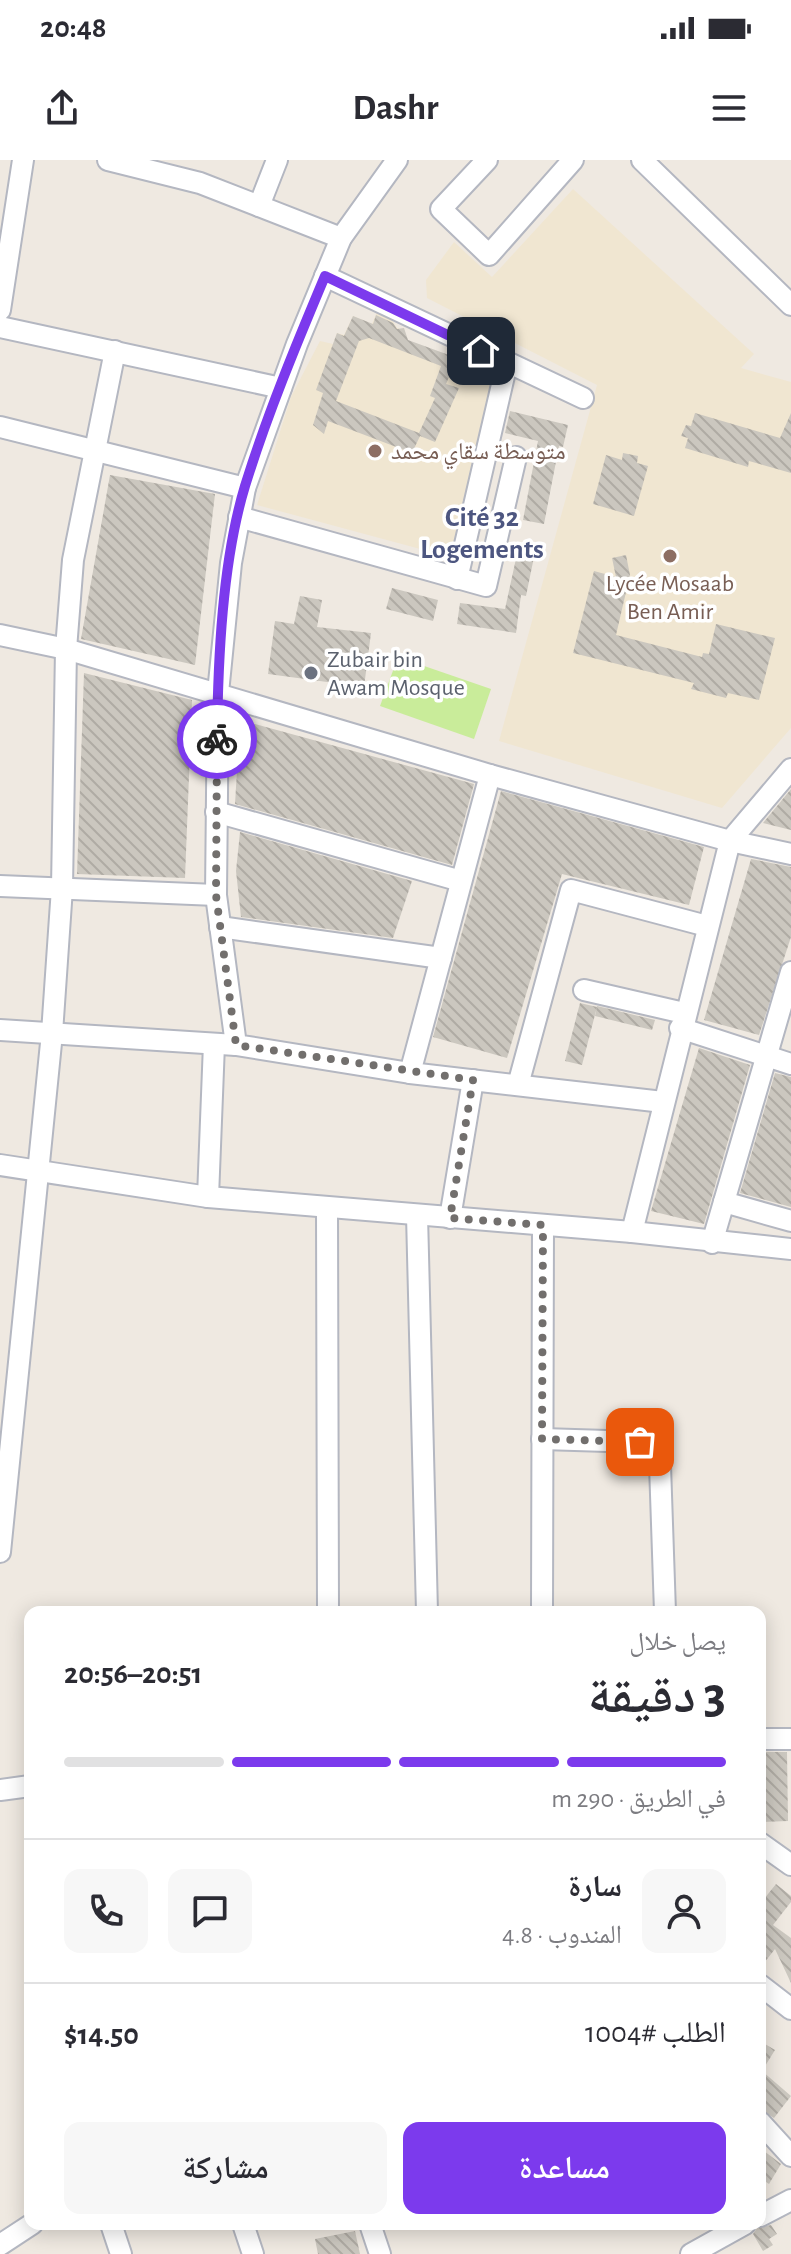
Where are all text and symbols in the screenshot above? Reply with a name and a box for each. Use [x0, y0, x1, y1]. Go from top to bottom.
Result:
text: 20:48 [40, 13, 107, 43]
icon: share [40, 86, 84, 130]
icon: menu [707, 86, 751, 130]
text: Dashr [352, 90, 439, 126]
pin [447, 317, 515, 385]
icon: home [459, 329, 503, 373]
place label: متوسطة سقاي محمد [391, 440, 566, 470]
marker: متوسطة سقاي محمد [366, 442, 384, 460]
district label: Cité 32 Logements [420, 504, 544, 564]
marker: Lycée Mosaab Ben Amir [661, 547, 679, 565]
place label: Lycée Mosaab Ben Amir [606, 572, 734, 624]
place label: Zubair bin Awam Mosque [327, 648, 465, 700]
marker: Zubair bin Awam Mosque [302, 664, 320, 682]
courier [177, 699, 257, 779]
icon: bike [195, 717, 239, 761]
pin [606, 1408, 674, 1476]
icon: bag [618, 1420, 662, 1464]
text: يصل خلال [629, 1629, 726, 1655]
text: 20:51–20:56 [64, 1659, 202, 1689]
text: 3 دقيقة [588, 1670, 726, 1722]
text: في الطريق · 290 m [551, 1786, 726, 1812]
button: phone [64, 1869, 148, 1953]
button: chat [168, 1869, 252, 1953]
button: person [642, 1869, 726, 1953]
text: سارة [568, 1872, 622, 1902]
text: المندوب · 4.8 [502, 1922, 622, 1948]
text: الطلب #1004 [585, 2018, 726, 2048]
text: $14.50 [64, 2020, 139, 2050]
button: مشاركة [64, 2122, 387, 2214]
button: مساعدة [403, 2122, 726, 2214]

